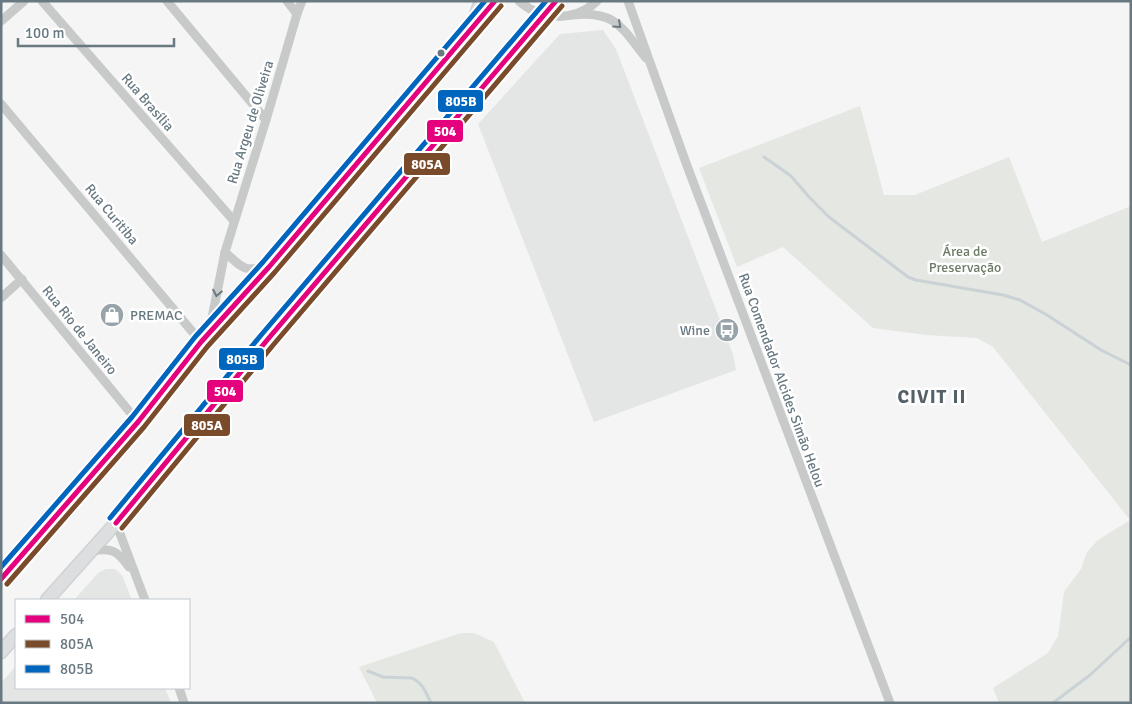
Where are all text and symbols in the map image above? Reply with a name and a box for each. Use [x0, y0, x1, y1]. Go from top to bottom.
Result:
scale bar [18, 15, 174, 47]
one-way arrow [612, 19, 621, 28]
text: 100 m [25, 24, 65, 42]
unlabelled marker [436, 48, 446, 58]
street label: Rua Argeu de Oliveira [224, 58, 277, 186]
street label: Rua Brasília [118, 70, 177, 135]
line badge: 805B [437, 89, 484, 113]
text: 805B [445, 93, 477, 110]
line badge: 504 [426, 119, 464, 143]
text: 504 [434, 123, 457, 140]
line badge: 805A [403, 152, 451, 176]
text: 805A [411, 156, 443, 173]
street label: Rua Curitiba [81, 180, 142, 248]
park label: Área de Preservação [929, 243, 1001, 276]
street label: Rua Comendador Alcides Simão Helou [735, 271, 828, 490]
street label: Rua Rio de Janeiro [39, 282, 121, 378]
one-way arrow [212, 289, 223, 297]
shop icon: PREMAC [99, 302, 125, 328]
place label: PREMAC [130, 307, 182, 324]
bus stop icon: Wine [714, 317, 740, 343]
place label: Wine [680, 322, 710, 339]
line badge: 805B [218, 347, 265, 371]
text: 805B [226, 351, 258, 368]
line badge: 504 [206, 379, 244, 403]
text: 504 [214, 383, 237, 400]
district label: CIVIT II [898, 385, 966, 409]
line badge: 805A [183, 413, 231, 437]
text: 805A [191, 417, 223, 434]
legend [15, 599, 190, 689]
text: 504 [60, 610, 84, 628]
text: 805A [60, 635, 93, 653]
text: 805B [60, 660, 93, 678]

